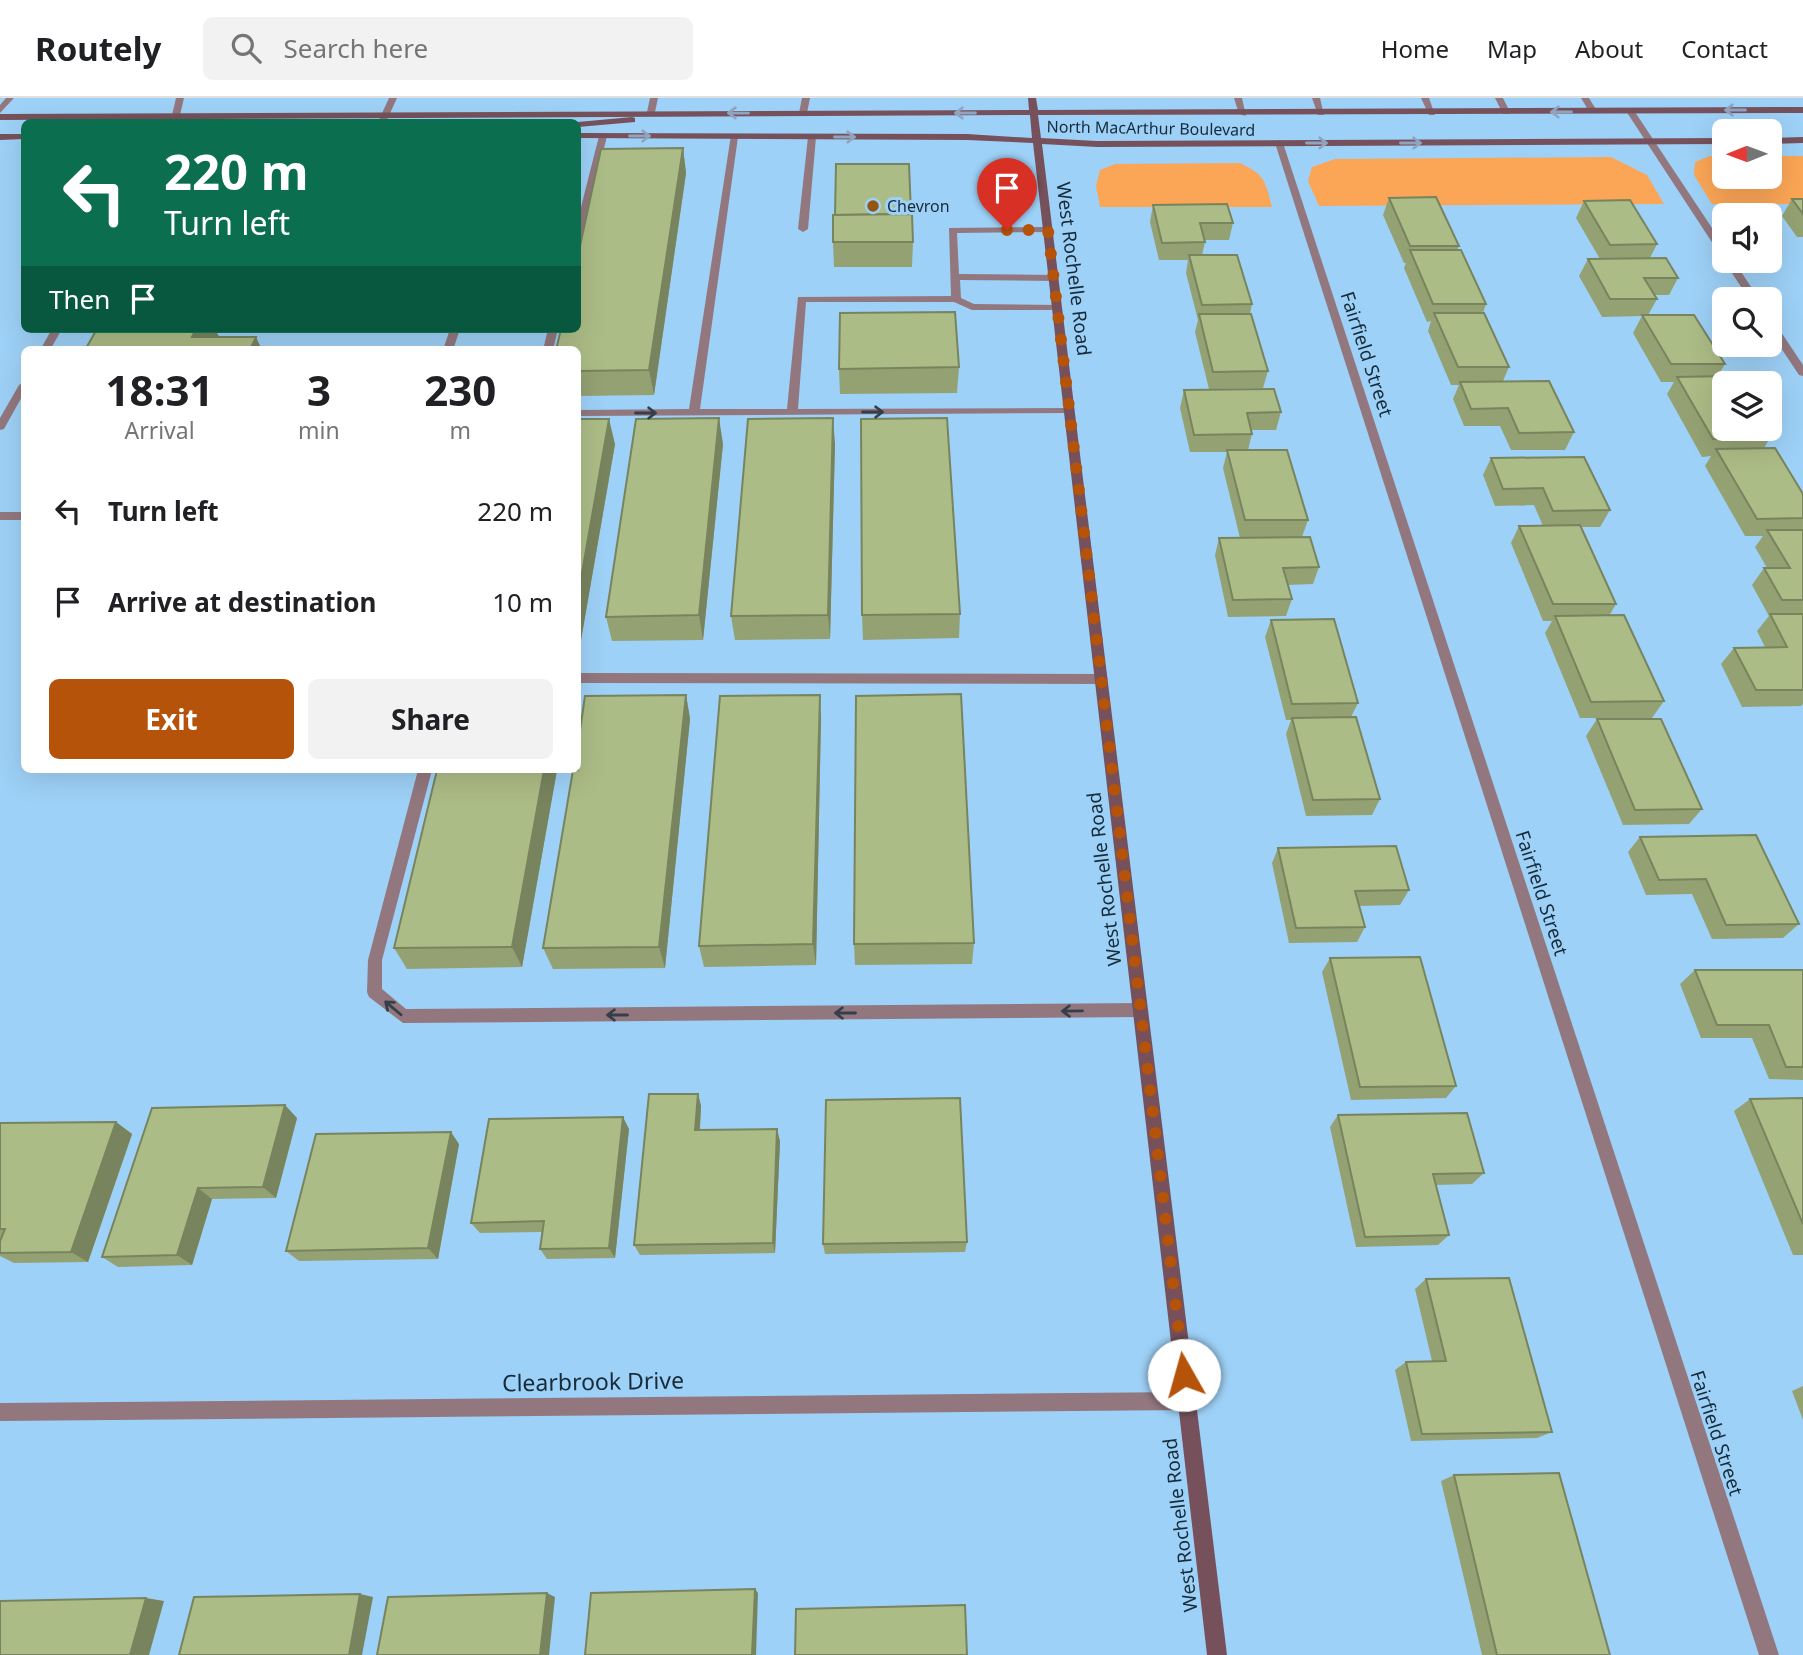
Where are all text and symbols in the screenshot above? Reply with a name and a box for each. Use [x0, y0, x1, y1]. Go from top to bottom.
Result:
search box [203, 17, 693, 80]
text: Routely [35, 26, 161, 71]
icon: search [227, 29, 265, 67]
text: Search here [283, 30, 428, 66]
text: Home [1381, 32, 1449, 65]
text: Map [1487, 32, 1537, 65]
text: About [1575, 32, 1643, 65]
text: Contact [1681, 32, 1768, 65]
one-way arrow [1724, 104, 1747, 117]
one-way arrow [1550, 105, 1573, 119]
one-way arrow [726, 106, 749, 120]
one-way arrow [954, 106, 977, 120]
street label: North MacArthur Boulevard [1047, 115, 1255, 141]
north arrow [1712, 119, 1782, 189]
map controls [1712, 119, 1782, 441]
one-way arrow [629, 129, 652, 143]
one-way arrow [833, 130, 856, 144]
one-way arrow [1306, 136, 1329, 150]
one-way arrow [1399, 136, 1422, 150]
text: 220 m [164, 138, 309, 204]
icon: left [49, 147, 140, 238]
pin [977, 158, 1037, 230]
icon: arrive [988, 169, 1026, 207]
street label: West Rochelle Road [1050, 181, 1098, 357]
place label: Chevron [887, 195, 950, 217]
marker: Chevron [865, 198, 881, 214]
text: Turn left [164, 201, 290, 244]
button: sound [1712, 203, 1782, 273]
icon: arrive [124, 280, 162, 318]
text: Then [49, 281, 110, 317]
button: search [1712, 287, 1782, 357]
street label: Fairfield Street [1335, 288, 1399, 420]
text: 18:31 [106, 361, 213, 418]
text: 3 [307, 361, 331, 418]
text: 230 [424, 361, 496, 418]
button: layers [1712, 371, 1782, 441]
one-way arrow [861, 405, 884, 419]
one-way arrow [634, 406, 657, 420]
text: Arrival [124, 414, 195, 446]
text: min [298, 414, 340, 446]
text: m [450, 414, 471, 446]
icon: left [49, 492, 87, 530]
text: Turn left [108, 493, 219, 529]
text: 220 m [477, 493, 553, 529]
icon: arrive [49, 583, 87, 621]
text: Arrive at destination [108, 584, 377, 620]
text: 10 m [492, 584, 553, 620]
button: Exit [49, 679, 294, 759]
button: Share [308, 679, 553, 759]
street label: West Rochelle Road [1080, 791, 1128, 967]
street label: Fairfield Street [1510, 827, 1574, 959]
one-way arrow [384, 1000, 402, 1016]
one-way arrow [1061, 1005, 1084, 1018]
one-way arrow [834, 1006, 857, 1020]
one-way arrow [606, 1008, 629, 1022]
position arrow [1147, 1338, 1221, 1412]
street label: Clearbrook Drive [502, 1363, 684, 1399]
street label: Fairfield Street [1685, 1367, 1749, 1499]
street label: West Rochelle Road [1156, 1437, 1204, 1613]

